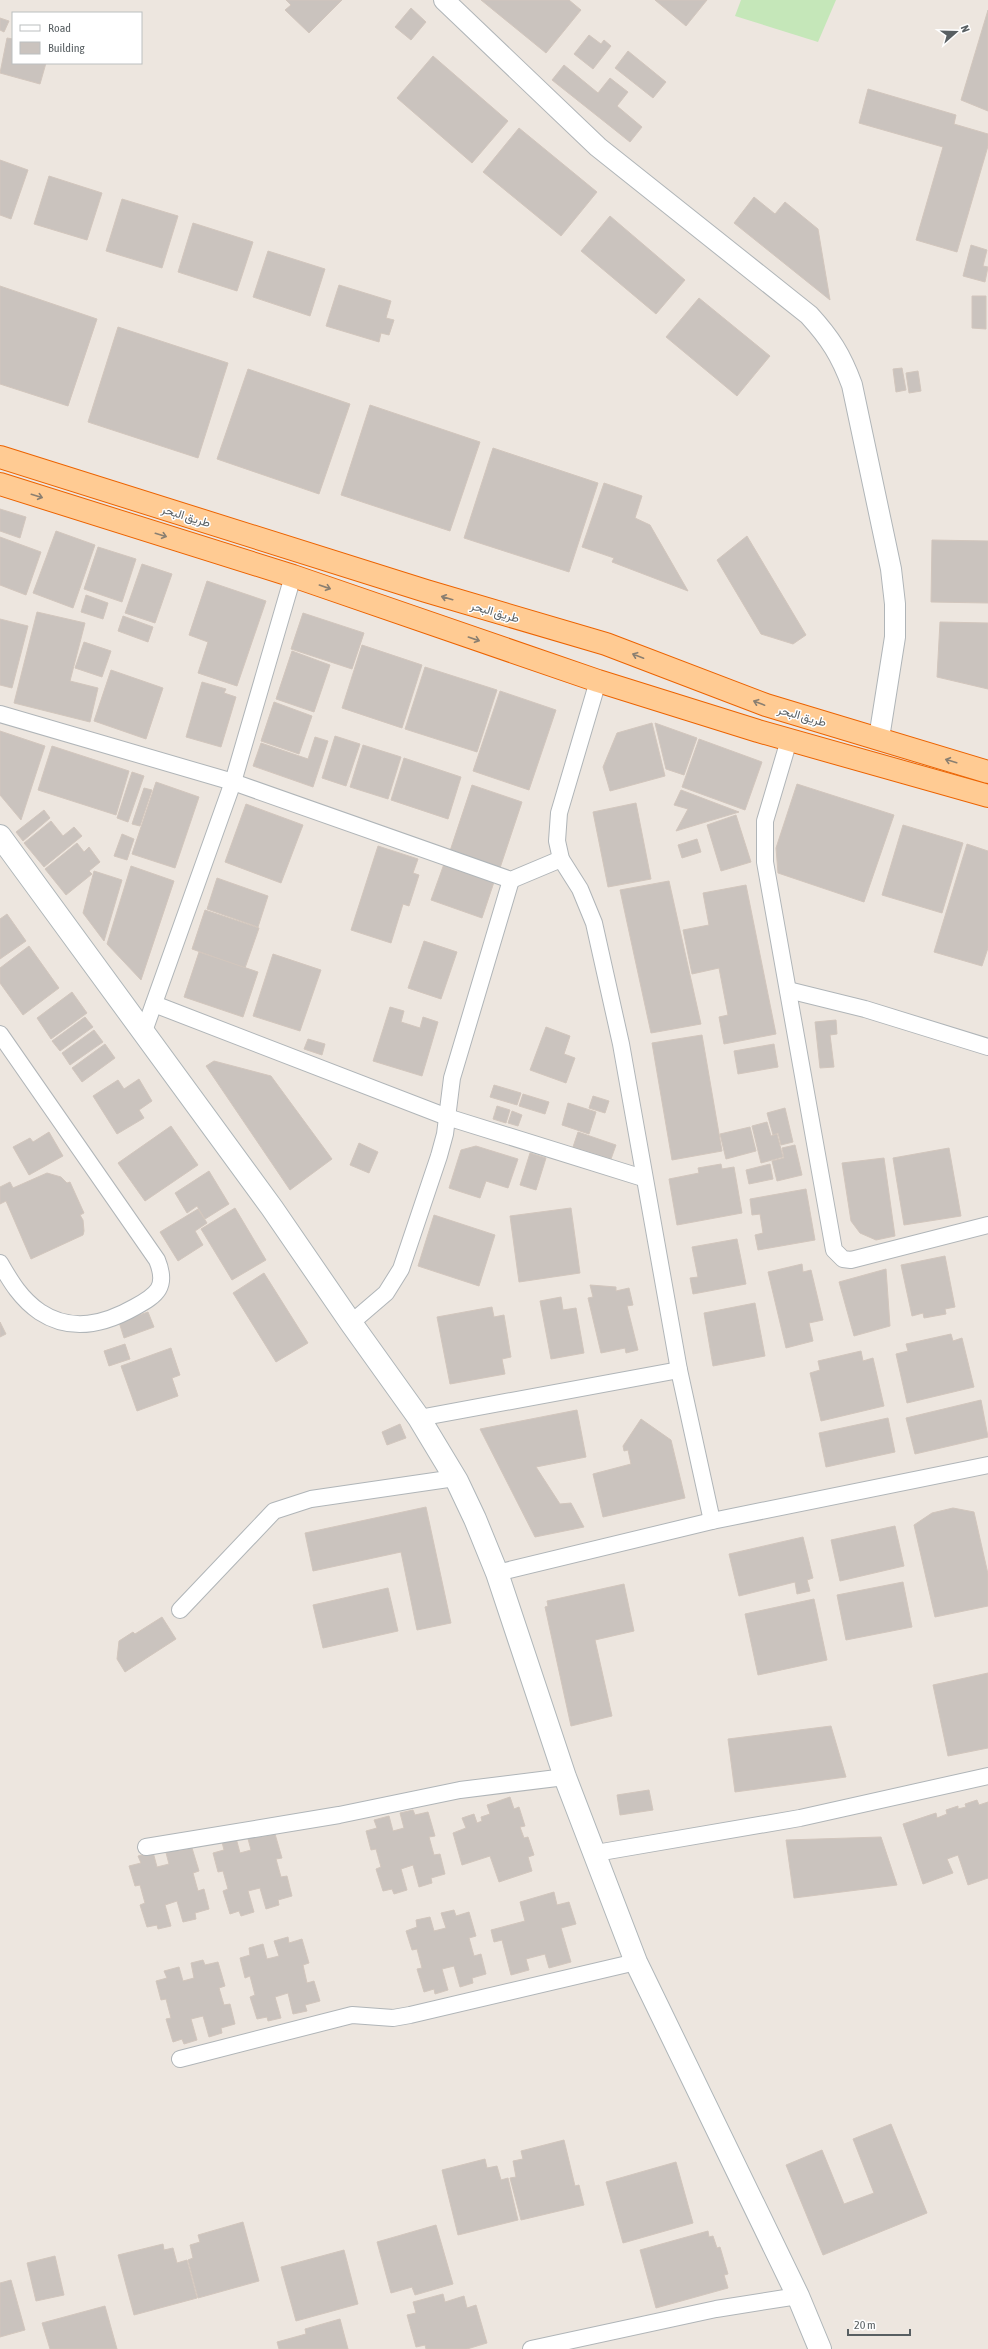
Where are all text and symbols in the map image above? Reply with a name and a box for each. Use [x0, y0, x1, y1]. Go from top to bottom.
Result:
legend [12, 12, 142, 64]
north arrow [936, 12, 976, 52]
text: Road [48, 21, 71, 35]
text: N [959, 23, 972, 34]
text: Building [48, 41, 86, 55]
one-way arrow [31, 493, 44, 500]
street label: طريق البحر [159, 502, 212, 531]
one-way arrow [155, 532, 168, 539]
one-way arrow [318, 584, 331, 591]
one-way arrow [441, 594, 454, 601]
street label: طريق البحر [468, 598, 521, 627]
one-way arrow [468, 635, 480, 643]
one-way arrow [632, 652, 644, 660]
one-way arrow [754, 698, 766, 706]
street label: طريق البحر [775, 702, 828, 731]
one-way arrow [944, 757, 957, 764]
scale bar [848, 2311, 910, 2337]
text: 20 m [854, 2318, 876, 2332]

